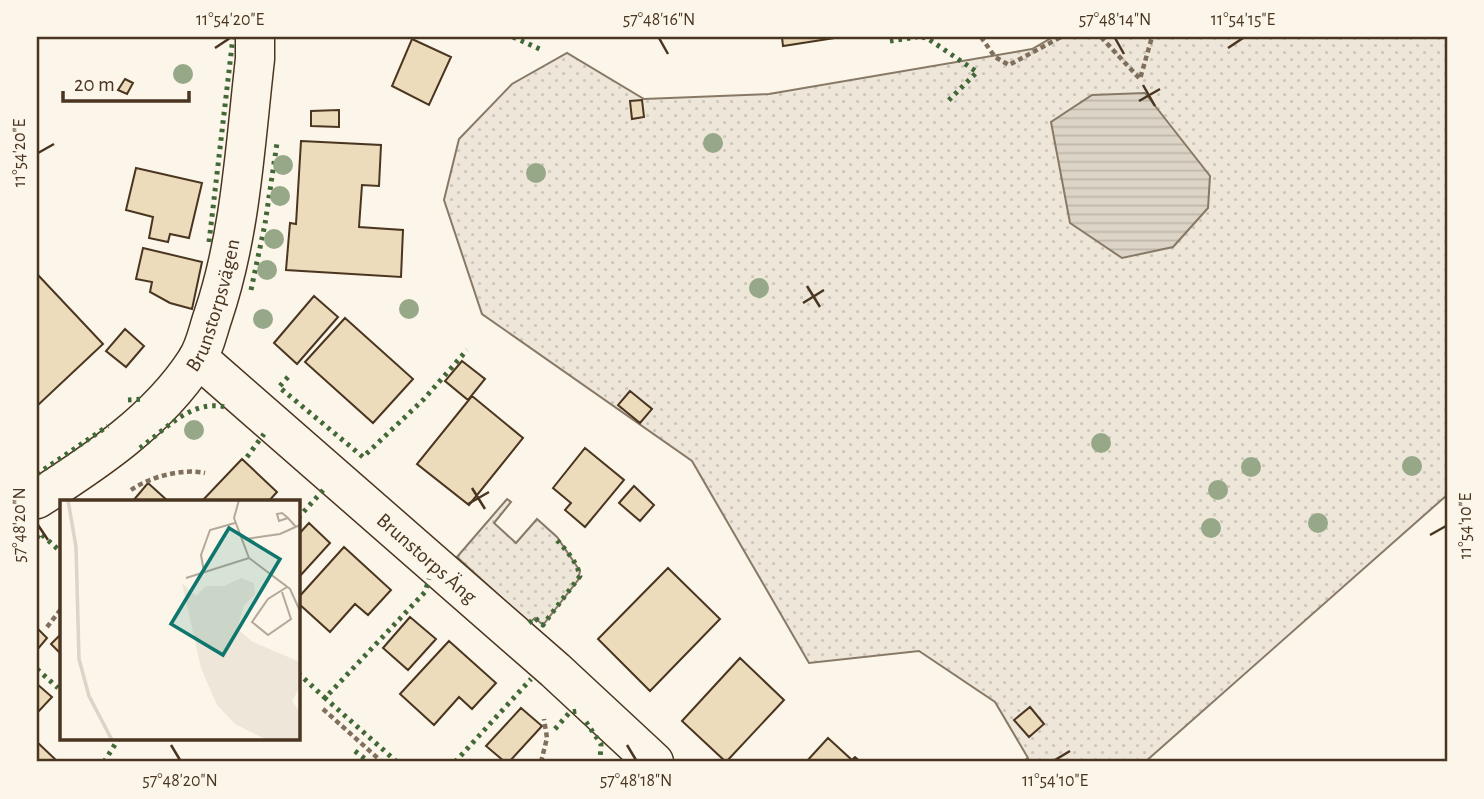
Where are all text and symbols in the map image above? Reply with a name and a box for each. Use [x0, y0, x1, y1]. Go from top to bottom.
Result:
text: 11°54'20"E [196, 11, 264, 29]
text: 57°48'16"N [623, 11, 695, 29]
text: 57°48'14"N [1079, 11, 1151, 29]
text: 11°54'15"E [1211, 11, 1275, 29]
scale bar [63, 60, 189, 104]
text: 20 m [74, 74, 115, 95]
text: 11°54'20"E [11, 119, 29, 187]
street label: Brunstorpsvägen [182, 237, 243, 375]
text: 57°48'20"N [11, 487, 29, 563]
text: 11°54'10"E [1457, 493, 1475, 559]
inset map [60, 500, 299, 740]
street label: Brunstorps Äng [373, 509, 482, 608]
text: 57°48'20"N [142, 772, 218, 790]
text: 57°48'18"N [600, 772, 672, 790]
text: 11°54'10"E [1022, 772, 1088, 790]

